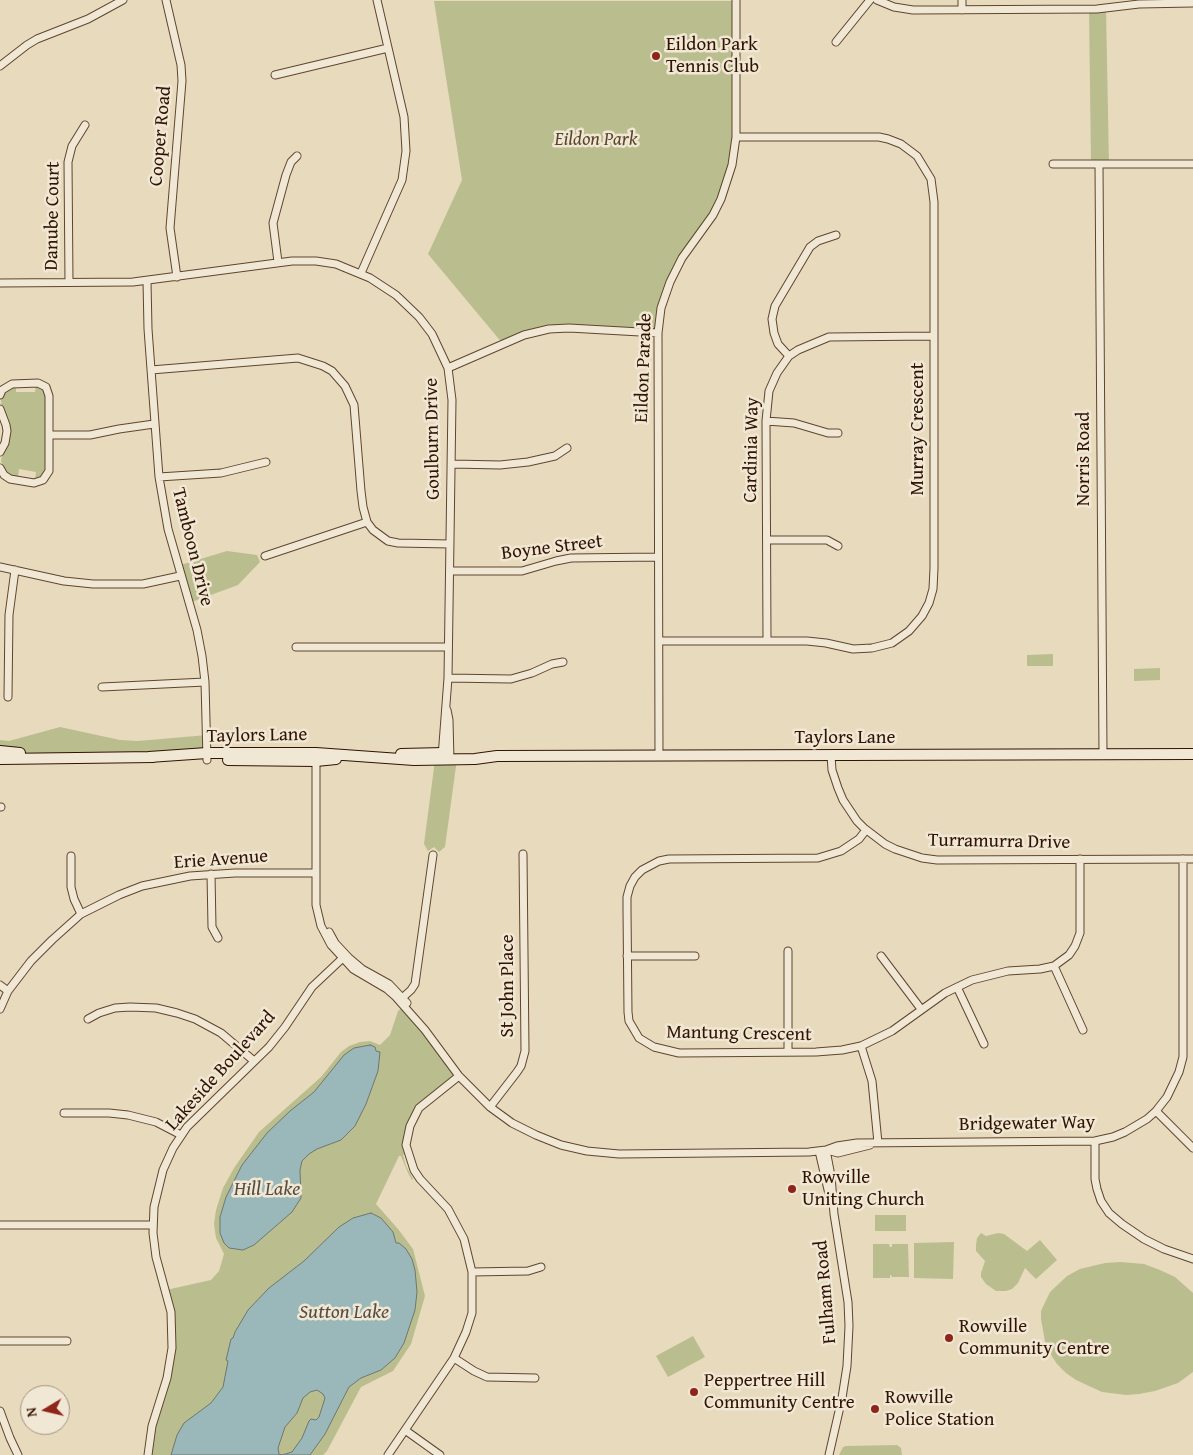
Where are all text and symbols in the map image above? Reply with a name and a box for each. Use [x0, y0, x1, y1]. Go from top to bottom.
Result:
place label: Eildon Park Tennis Club [666, 34, 759, 78]
marker: Eildon Park Tennis Club [650, 50, 662, 62]
street label: Cooper Road [145, 85, 177, 187]
park label: Eildon Park [555, 129, 637, 151]
street label: Danube Court [41, 161, 65, 271]
street label: Eildon Parade [631, 313, 657, 423]
street label: Murray Crescent [907, 362, 929, 496]
street label: Goulburn Drive [421, 378, 445, 500]
street label: Cardinia Way [740, 397, 764, 503]
street label: Norris Road [1073, 412, 1095, 506]
street label: Tamboon Drive [166, 485, 218, 609]
street label: Boyne Street [500, 530, 604, 566]
street label: Taylors Lane [206, 724, 308, 748]
street label: Taylors Lane [795, 727, 895, 749]
street label: Turramurra Drive [928, 829, 1070, 855]
street label: Erie Avenue [173, 845, 269, 875]
street label: St John Place [497, 934, 519, 1038]
street label: Lakeside Boulevard [161, 1006, 281, 1136]
street label: Mantung Crescent [666, 1021, 812, 1047]
street label: Bridgewater Way [959, 1111, 1095, 1137]
place label: Rowville Uniting Church [802, 1167, 924, 1211]
water label: Hill Lake [234, 1178, 300, 1202]
marker: Rowville Uniting Church [786, 1183, 798, 1195]
street label: Fulham Road [810, 1239, 842, 1345]
water label: Sutton Lake [299, 1301, 389, 1325]
place label: Rowville Community Centre [959, 1316, 1110, 1360]
marker: Rowville Community Centre [943, 1332, 955, 1344]
place label: Peppertree Hill Community Centre [704, 1370, 855, 1414]
north arrow [20, 1385, 70, 1435]
marker: Peppertree Hill Community Centre [688, 1386, 700, 1398]
place label: Rowville Police Station [885, 1387, 994, 1431]
marker: Rowville Police Station [869, 1403, 881, 1415]
text: N [21, 1406, 42, 1418]

